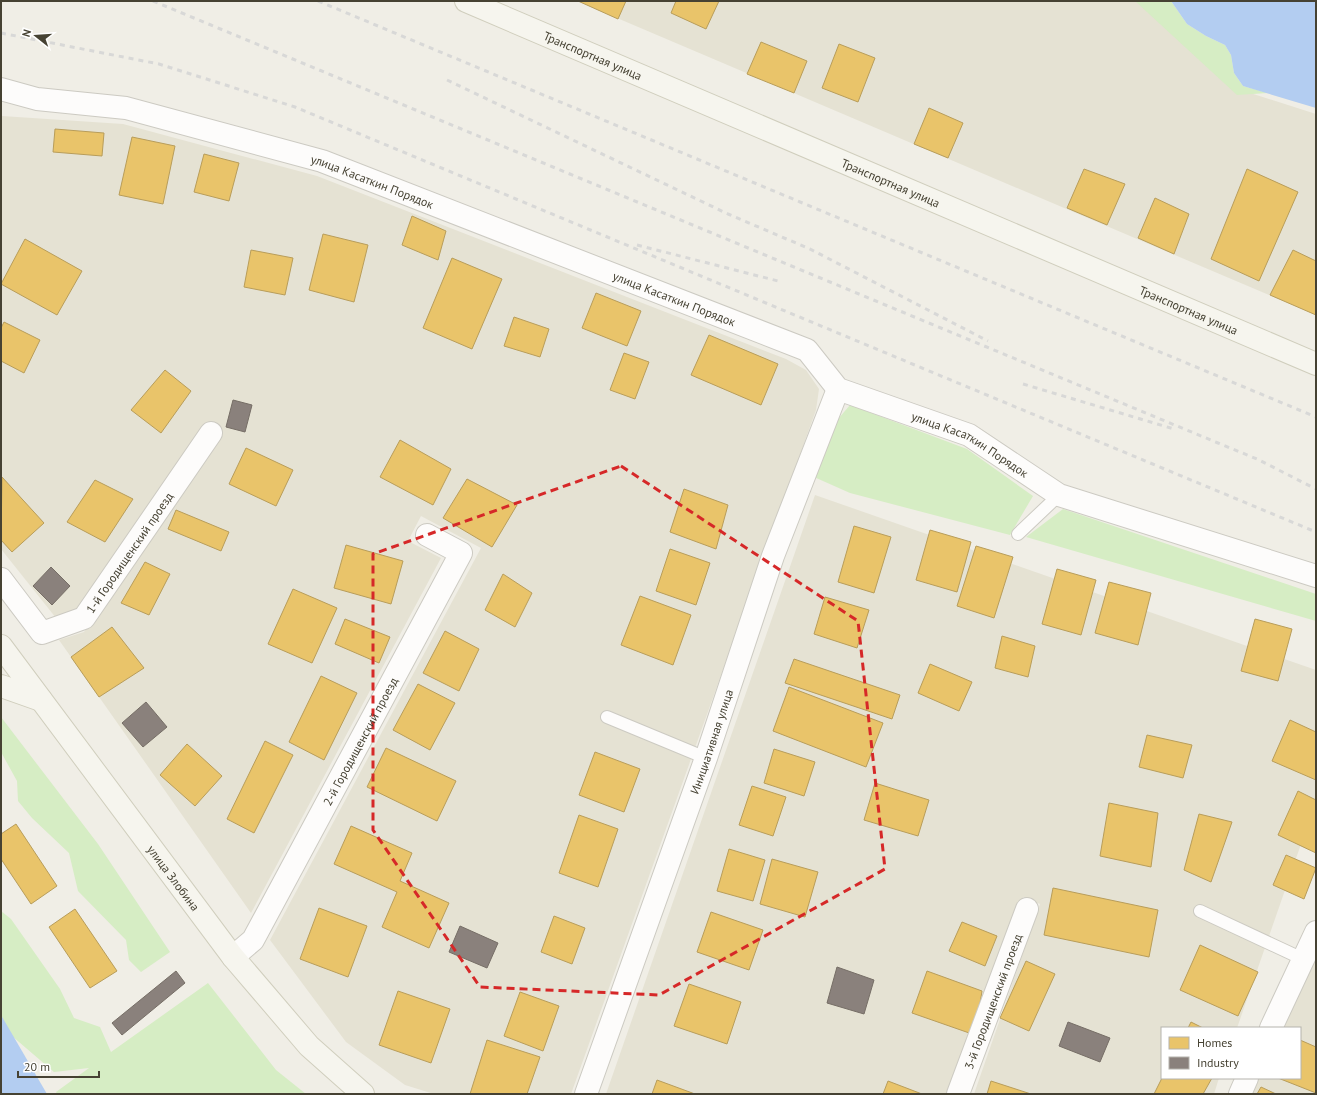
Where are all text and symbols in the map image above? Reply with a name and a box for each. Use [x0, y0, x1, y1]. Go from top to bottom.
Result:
north arrow [16, 16, 56, 56]
text: N [19, 28, 34, 39]
street label: Транспортная улица [541, 28, 644, 83]
street label: улица Касаткин Порядок [309, 151, 436, 211]
street label: Транспортная улица [839, 155, 942, 210]
street label: улица Касаткин Порядок [611, 268, 738, 329]
street label: Транспортная улица [1137, 282, 1240, 337]
street label: улица Касаткин Порядок [910, 408, 1032, 480]
street label: 1-й Городищенский проезд [82, 489, 176, 616]
street label: 2-й Городищенский проезд [319, 674, 401, 808]
street label: Инициативная улица [686, 687, 736, 796]
street label: улица Злобина [144, 842, 203, 914]
street label: 3-й Городищенский проезд [961, 931, 1025, 1071]
legend [1161, 1027, 1301, 1079]
text: Homes [1197, 1035, 1232, 1050]
scale bar [18, 1053, 99, 1079]
text: Industry [1197, 1055, 1239, 1070]
text: 20 m [24, 1059, 50, 1074]

